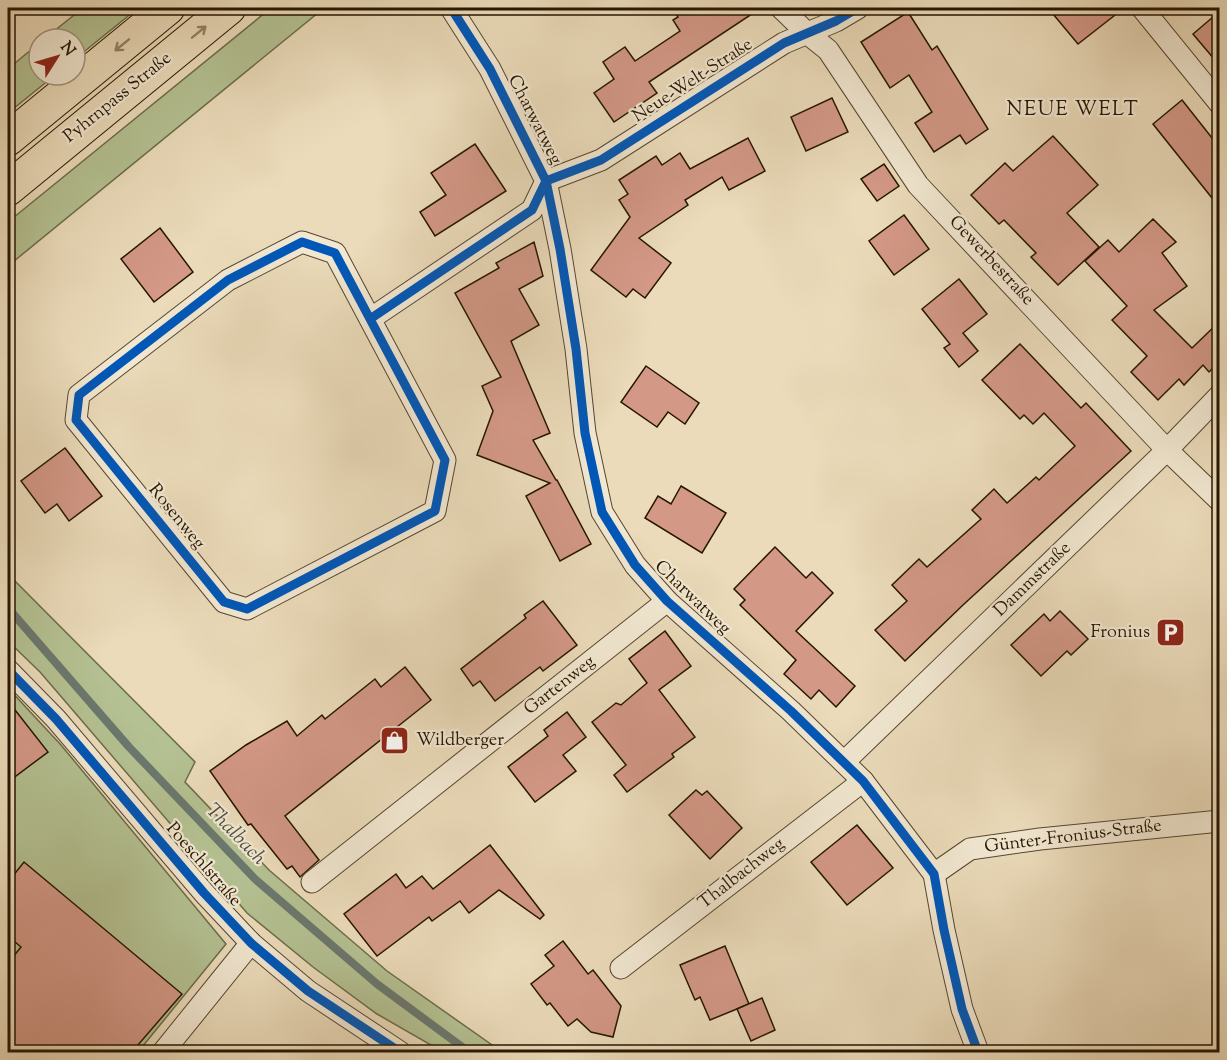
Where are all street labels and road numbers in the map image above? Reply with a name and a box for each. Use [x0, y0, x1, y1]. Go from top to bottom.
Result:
street label: Neue-Welt-Straße [628, 32, 758, 130]
street label: Pyhrnpass Straße [58, 46, 178, 150]
street label: Charwatweg [500, 71, 568, 170]
street label: Gewerbestraße [942, 210, 1040, 312]
street label: Rosenweg [141, 479, 211, 556]
street label: Dammstraße [989, 536, 1077, 624]
street label: Charwatweg [648, 555, 736, 641]
street label: Gartenweg [519, 650, 601, 722]
street label: Günter-Fronius-Straße [983, 813, 1163, 861]
street label: Poeschlstraße [159, 817, 247, 913]
street label: Thalbachweg [693, 832, 791, 916]

